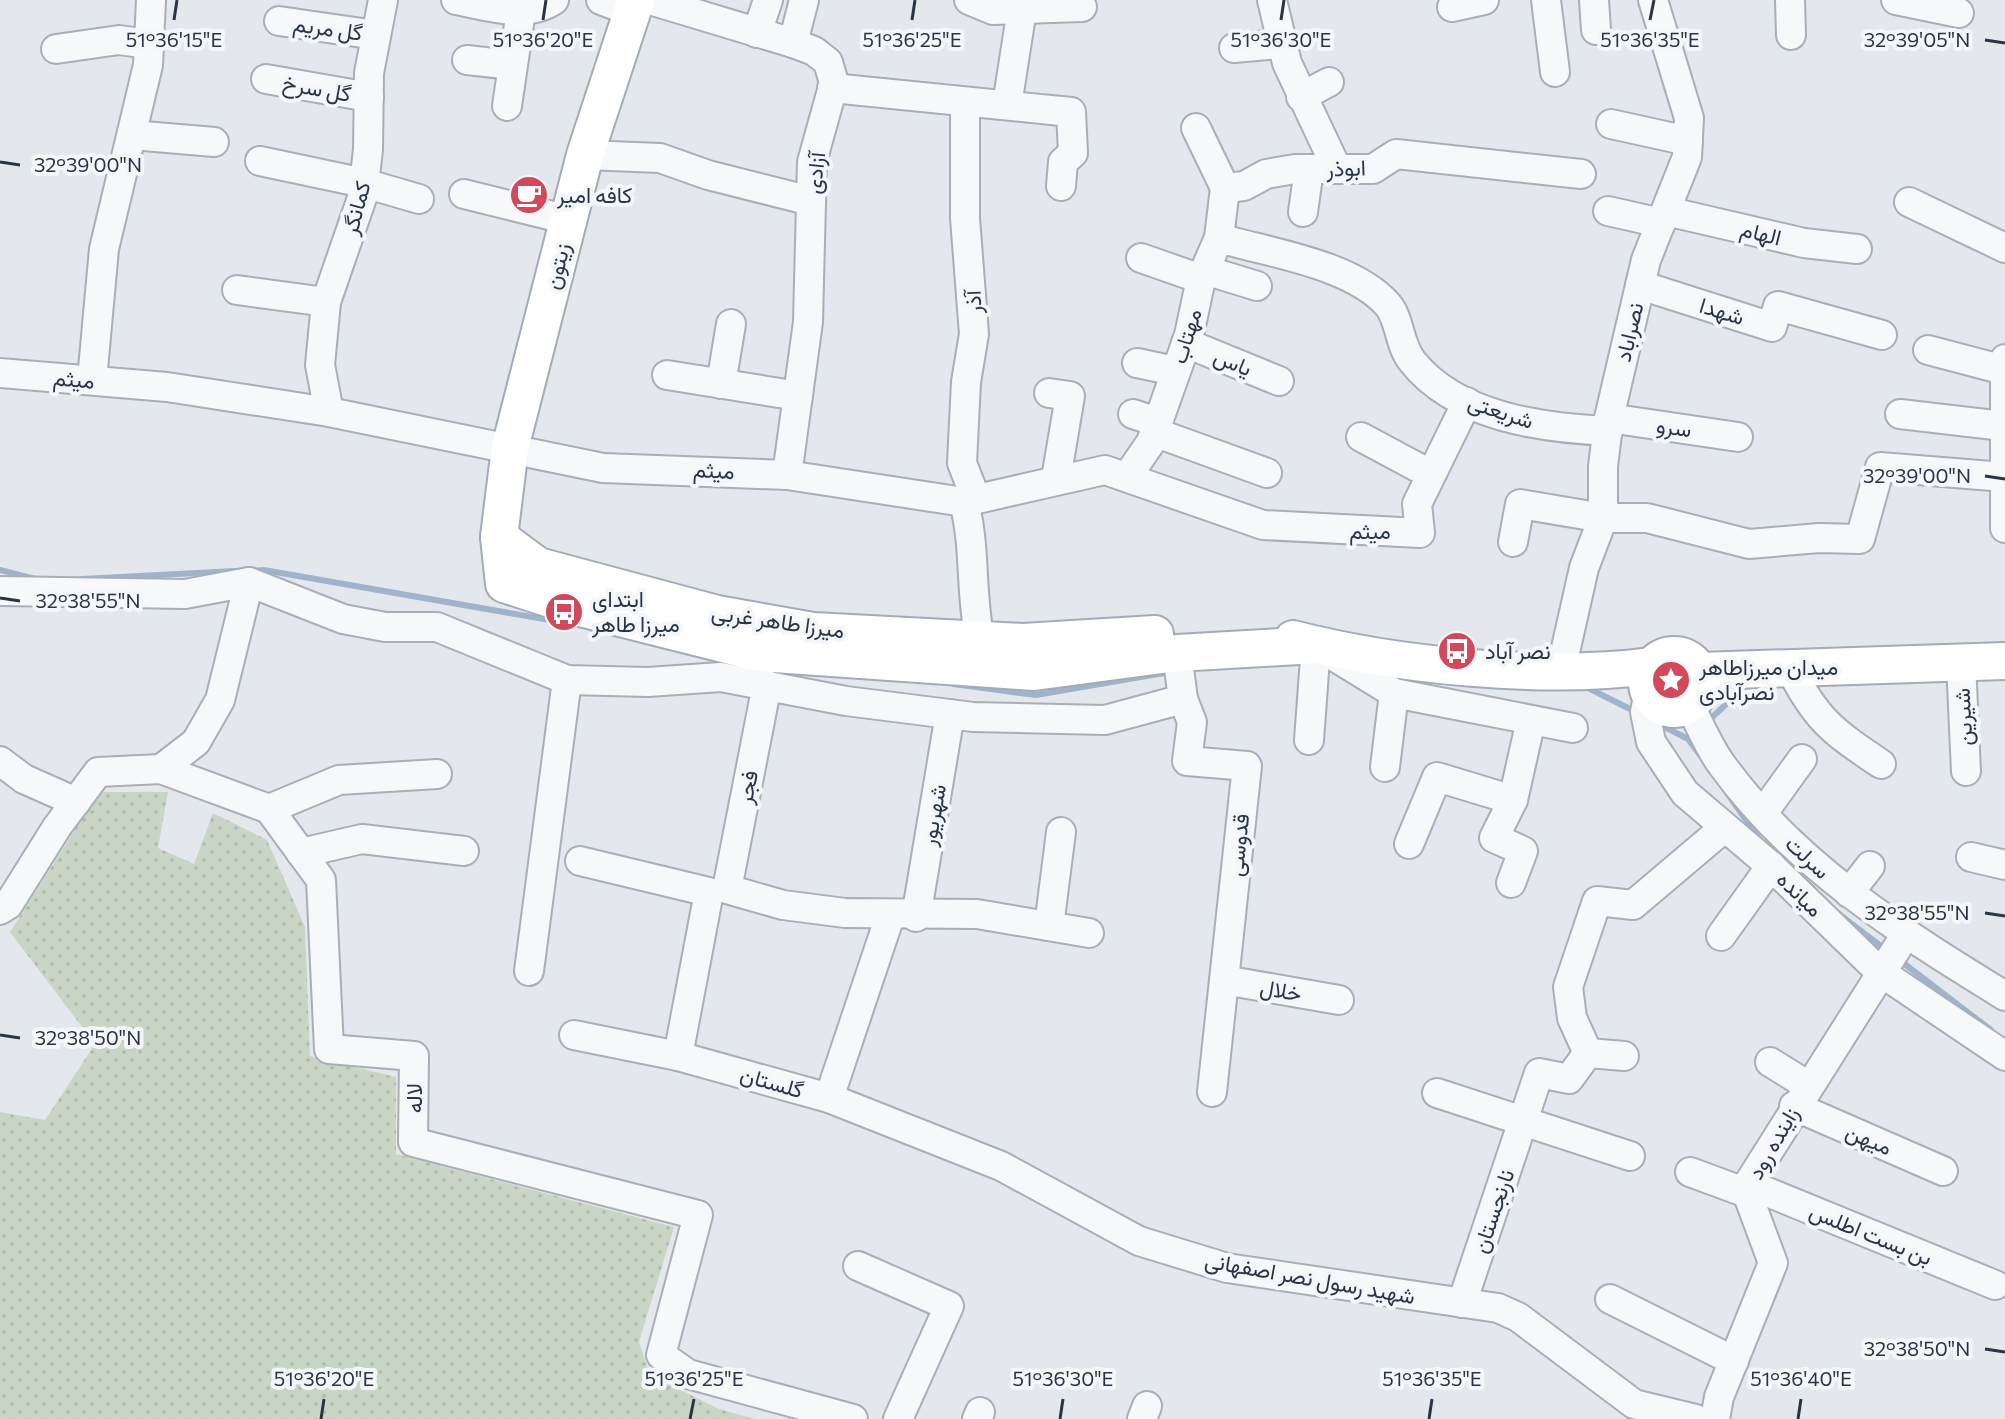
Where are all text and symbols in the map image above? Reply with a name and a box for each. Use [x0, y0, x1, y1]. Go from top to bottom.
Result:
street label: گل مریم [291, 9, 365, 48]
text: 51°36'15"E [126, 27, 222, 51]
text: 51°36'20"E [493, 27, 593, 51]
text: 51°36'25"E [862, 27, 962, 51]
text: 51°36'30"E [1231, 27, 1331, 51]
text: 51°36'35"E [1600, 27, 1700, 51]
text: 32°39'05"N [1864, 27, 1970, 51]
street label: گل سرخ [280, 68, 354, 109]
street label: آزادی [799, 149, 831, 195]
text: 32°39'00"N [34, 152, 142, 176]
street label: ابوذر [1325, 153, 1366, 183]
cafe icon: کافه امیر [508, 174, 550, 216]
street label: کمانگر [335, 178, 377, 239]
place label: کافه امیر [556, 181, 632, 209]
street label: الهام [1737, 214, 1784, 253]
street label: زیتون [538, 240, 576, 292]
street label: آذر [959, 288, 987, 315]
street label: شهدا [1696, 291, 1748, 331]
street label: نصراباد [1609, 300, 1649, 364]
street label: مهتاب [1164, 305, 1208, 367]
street label: یاس [1210, 342, 1256, 382]
street label: میثم [52, 363, 96, 396]
street label: شریعتی [1465, 387, 1537, 435]
street label: سرو [1655, 411, 1693, 443]
street label: میثم [692, 455, 735, 486]
text: 32°39'00"N [1863, 463, 1971, 487]
street label: میثم [1349, 517, 1391, 546]
place label: ابتدای میرزا طاهر [591, 585, 680, 638]
text: 32°38'55"N [35, 588, 141, 612]
bus stop icon: ابتدای میرزا طاهر [543, 591, 585, 633]
street label: میرزا طاهر غربی [710, 598, 846, 644]
bus stop icon: نصر آباد [1436, 630, 1478, 672]
place label: نصر آباد [1485, 637, 1551, 665]
place label: میدان میرزاطاهر نصرآبادی [1698, 653, 1838, 706]
place icon: میدان میرزاطاهر نصرآبادی [1650, 659, 1692, 701]
street label: شیرین [1947, 687, 1979, 747]
street label: فجر [730, 768, 764, 807]
street label: شهریور [914, 782, 952, 849]
street label: قدوسی [1221, 812, 1255, 878]
street label: سرلت [1780, 829, 1836, 885]
street label: میانده [1772, 865, 1829, 922]
text: 32°38'55"N [1864, 900, 1970, 924]
street label: خلال [1258, 973, 1304, 1006]
text: 32°38'50"N [35, 1025, 141, 1049]
street label: گلستان [737, 1060, 807, 1103]
street label: لاله [400, 1083, 427, 1113]
street label: زاینده رود [1741, 1102, 1805, 1184]
street label: میهن [1842, 1117, 1896, 1161]
street label: نارنجستان [1466, 1165, 1520, 1257]
street label: بن بست اطلس [1806, 1197, 1936, 1271]
street label: شهید رسول نصر اصفهانی [1203, 1246, 1417, 1310]
text: 32°38'50"N [1864, 1336, 1970, 1360]
text: 51°36'20"E [274, 1366, 374, 1390]
text: 51°36'25"E [644, 1366, 744, 1390]
text: 51°36'30"E [1013, 1366, 1113, 1390]
text: 51°36'35"E [1382, 1366, 1482, 1390]
text: 51°36'40"E [1750, 1366, 1852, 1390]

